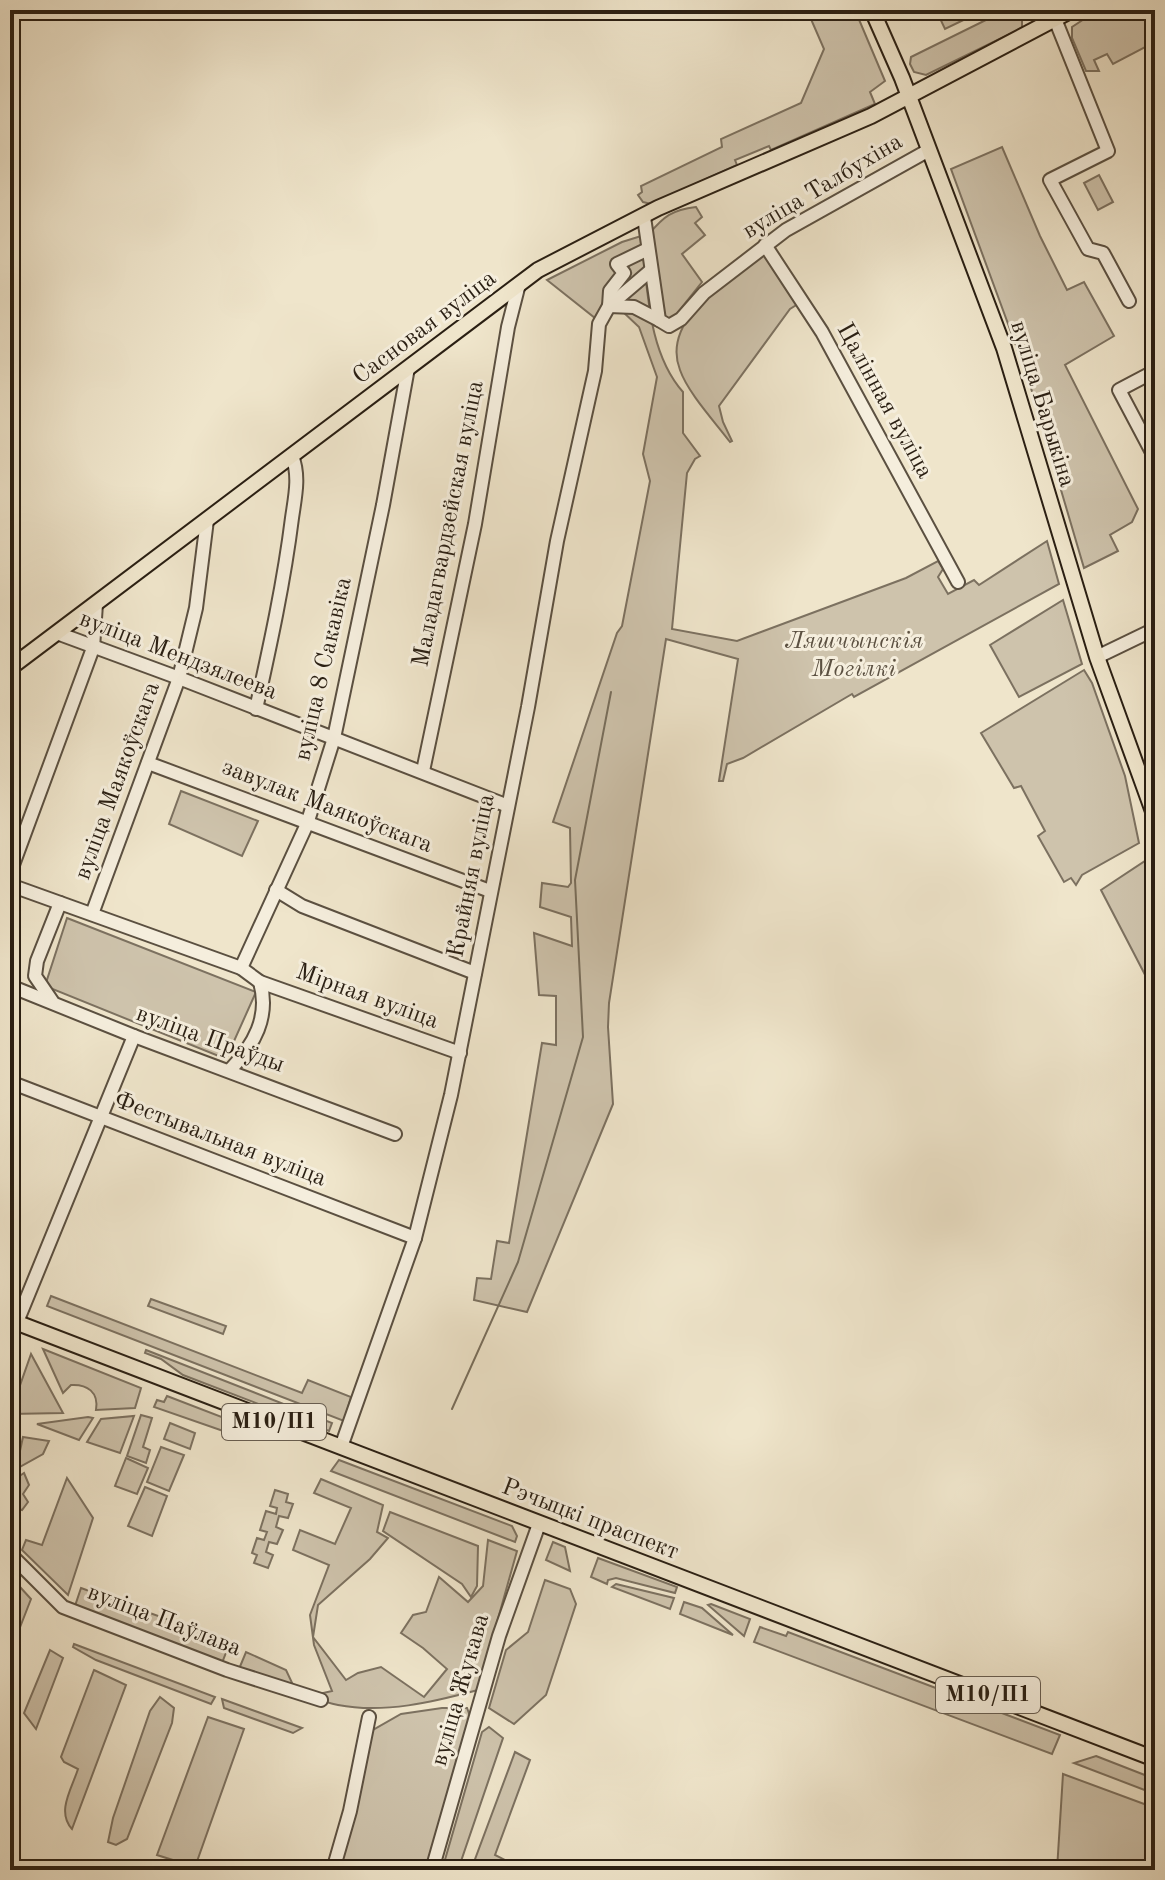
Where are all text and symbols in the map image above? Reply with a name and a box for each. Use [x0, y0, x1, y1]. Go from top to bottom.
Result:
street label: вуліца Талбухіна [739, 130, 907, 244]
street label: Сасновая вуліца [349, 266, 501, 389]
street label: вуліца Барыкіна [1005, 318, 1079, 490]
street label: Цалінная вуліца [831, 319, 937, 483]
street label: Маладагвардзейская вуліца [409, 379, 489, 669]
street label: вуліца 8 Сакавіка [291, 575, 357, 763]
street label: вуліца Мендзялеева [76, 607, 280, 705]
park label: Ляшчынскія Могілкі [785, 630, 923, 682]
street label: вуліца Маякоўскага [71, 679, 165, 883]
street label: завулак Маякоўскага [219, 756, 436, 858]
street label: Крайняя вуліца [444, 792, 500, 960]
street label: Мірная вуліца [293, 960, 442, 1034]
street label: вуліца Праўды [133, 1002, 287, 1078]
street label: Фестывальная вуліца [111, 1088, 329, 1192]
road number: М10/П1 [222, 1404, 326, 1440]
street label: Рэчыцкі праспект [498, 1475, 682, 1565]
street label: вуліца Паўлава [84, 1581, 244, 1661]
street label: вуліца Жукава [428, 1611, 494, 1769]
road number: М10/П1 [936, 1677, 1040, 1713]

